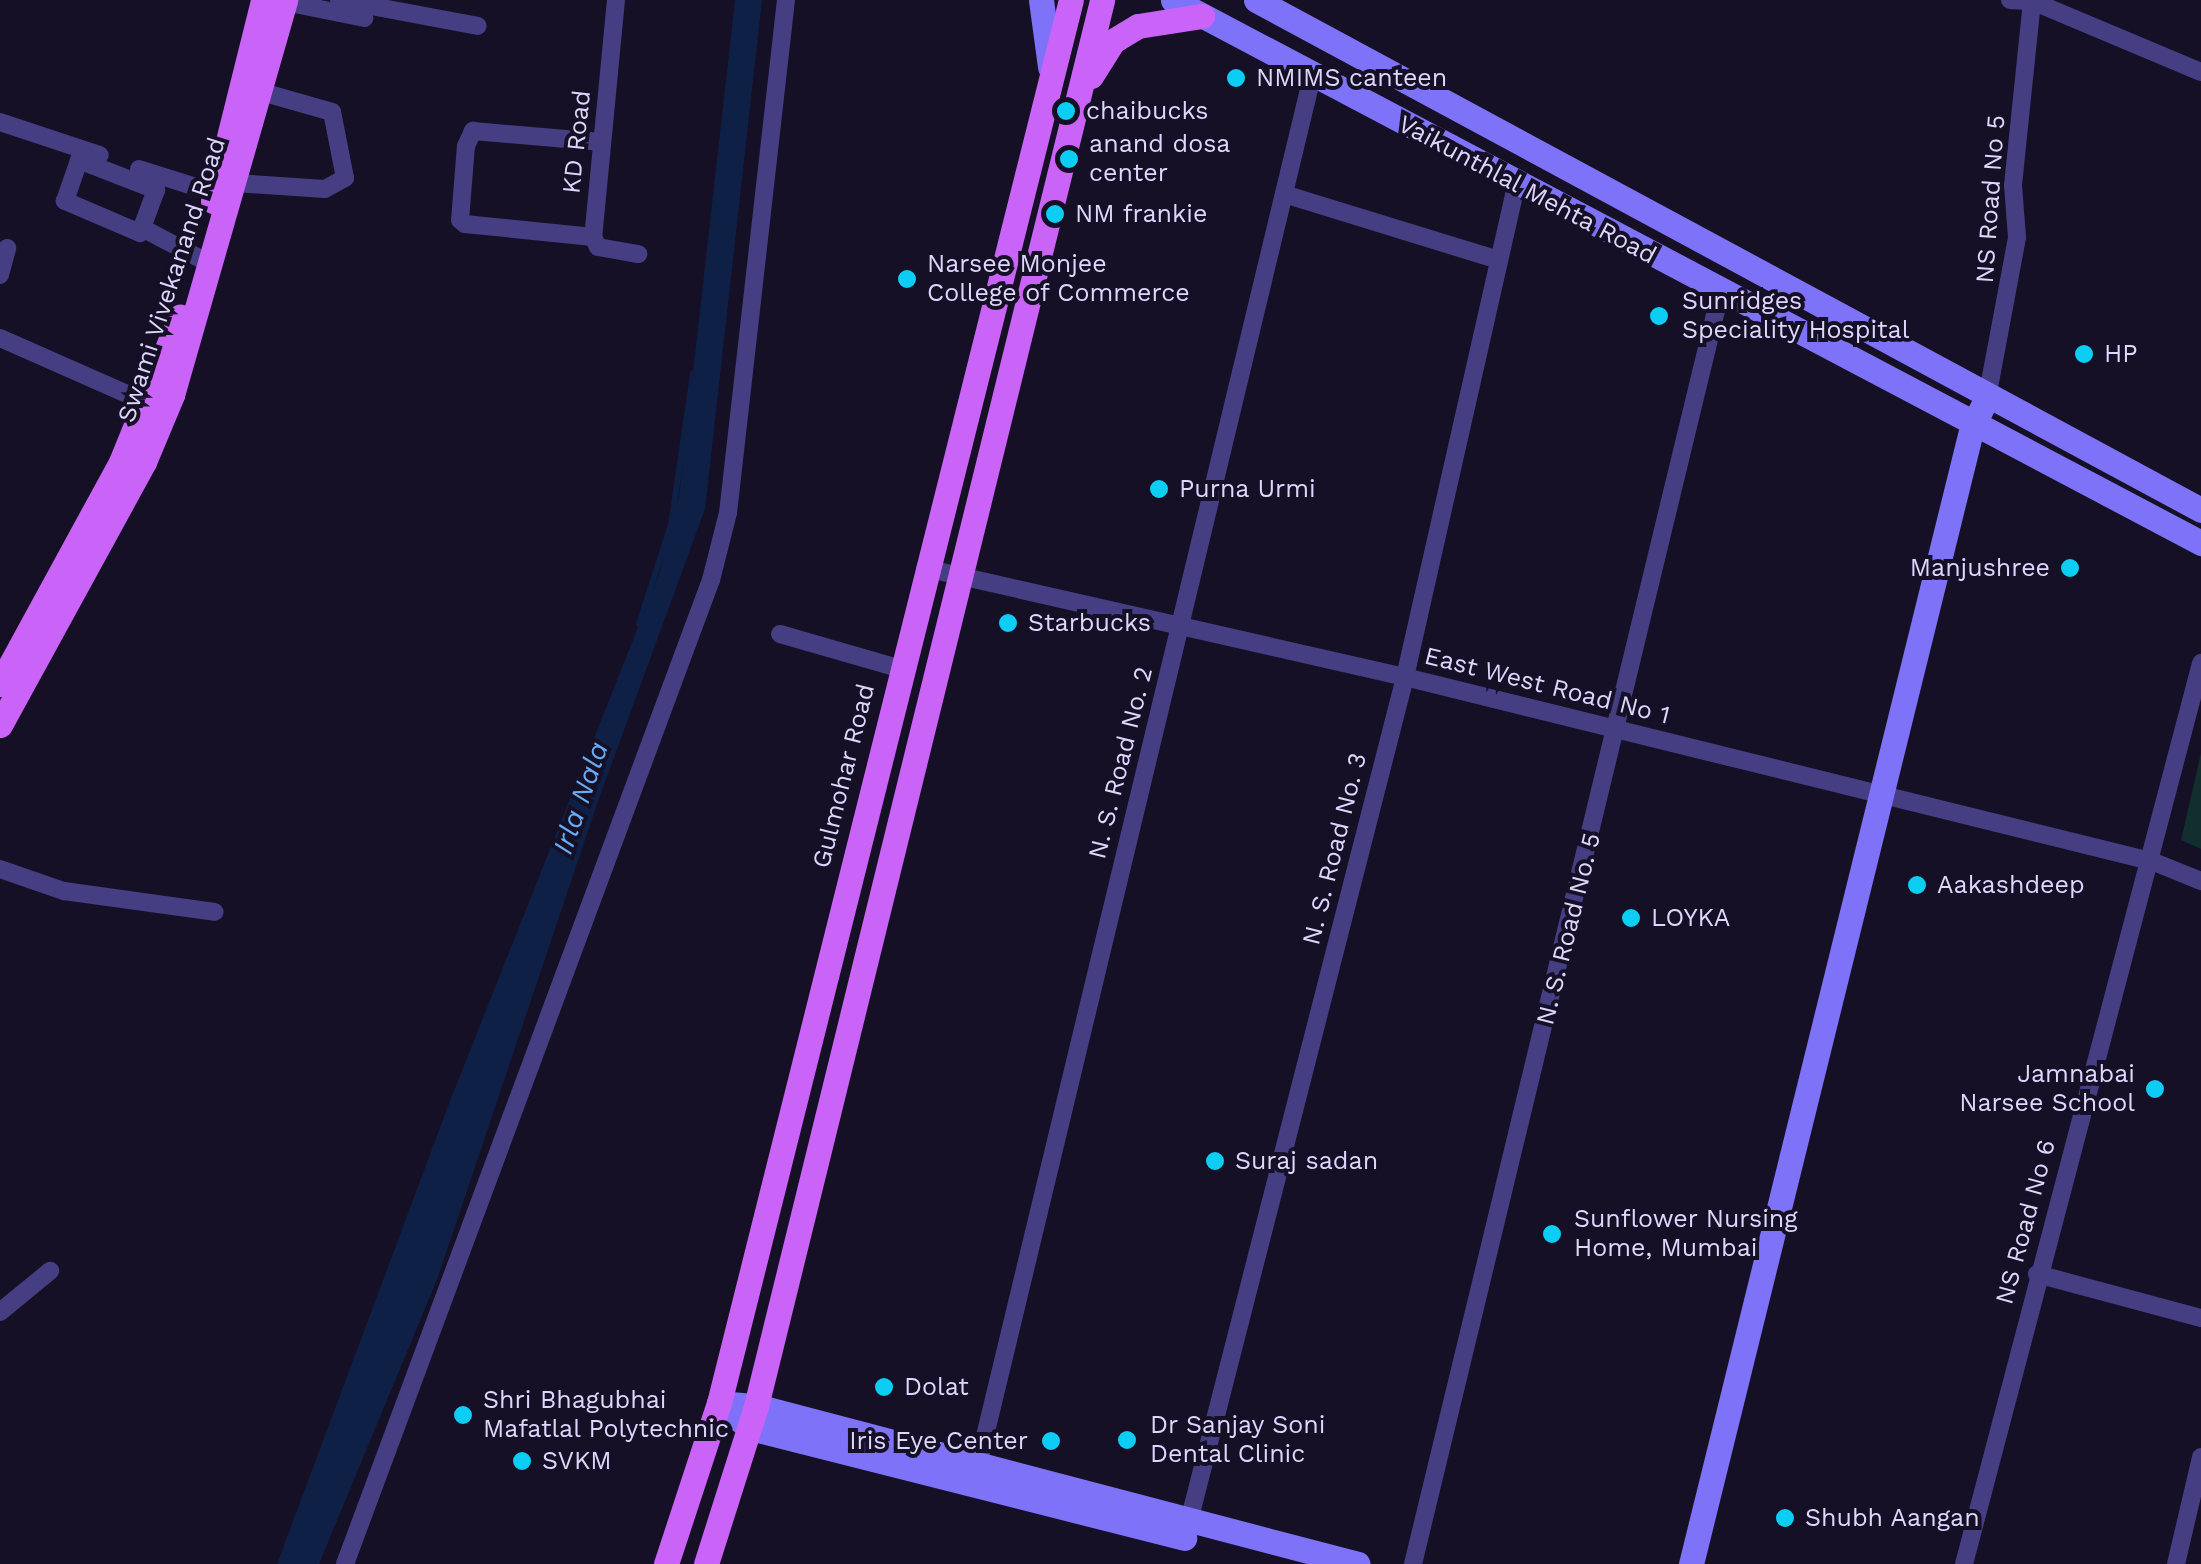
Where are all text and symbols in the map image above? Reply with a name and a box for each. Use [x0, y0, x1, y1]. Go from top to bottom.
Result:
place label: NMIMS canteen [1256, 63, 1447, 93]
marker: NMIMS canteen [1225, 67, 1247, 89]
street label: KD Road [557, 89, 597, 195]
place label: chaibucks [1086, 96, 1208, 126]
marker: chaibucks [1055, 100, 1077, 122]
street label: Vaikunthlal Mehta Road [1392, 109, 1662, 271]
street label: NS Road No 5 [1970, 114, 2012, 284]
place label: anand dosa center [1089, 130, 1230, 189]
street label: Swami Vivekanand Road [112, 133, 232, 427]
marker: anand dosa center [1058, 148, 1080, 170]
place label: NM frankie [1075, 199, 1208, 229]
marker: NM frankie [1044, 203, 1066, 225]
place label: Narsee Monjee College of Commerce [927, 250, 1191, 309]
marker: Narsee Monjee College of Commerce [896, 268, 918, 290]
place label: Sunridges Speciality Hospital [1682, 287, 1910, 346]
marker: Sunridges Speciality Hospital [1646, 303, 1672, 329]
place label: HP [2104, 339, 2138, 369]
marker: HP [2073, 343, 2095, 365]
place label: Purna Urmi [1179, 474, 1316, 504]
marker: Purna Urmi [1148, 478, 1170, 500]
place label: Manjushree [1910, 553, 2050, 583]
marker: Manjushree [2059, 557, 2081, 579]
place label: Starbucks [1028, 608, 1151, 638]
marker: Starbucks [997, 612, 1019, 634]
street label: East West Road No 1 [1421, 641, 1673, 731]
street label: N. S. Road No. 2 [1083, 664, 1159, 862]
street label: Gulmohar Road [807, 680, 881, 872]
water label: Irla Nala [546, 738, 616, 858]
street label: N. S. Road No. 3 [1297, 750, 1373, 948]
street label: N. S. Road No. 5 [1531, 830, 1607, 1028]
place label: Aakashdeep [1937, 870, 2085, 900]
marker: Aakashdeep [1906, 874, 1928, 896]
place label: LOYKA [1651, 903, 1730, 933]
marker: LOYKA [1620, 907, 1642, 929]
place label: Jamnabai Narsee School [1959, 1060, 2135, 1119]
marker: Jamnabai Narsee School [2144, 1078, 2166, 1100]
street label: NS Road No 6 [1990, 1136, 2062, 1308]
place label: Suraj sadan [1235, 1146, 1378, 1176]
marker: Suraj sadan [1204, 1150, 1226, 1172]
place label: Sunflower Nursing Home, Mumbai [1574, 1205, 1798, 1264]
marker: Sunflower Nursing Home, Mumbai [1539, 1221, 1565, 1247]
place label: Dolat [904, 1372, 969, 1402]
marker: Dolat [873, 1376, 895, 1398]
place label: Shri Bhagubhai Mafatlal Polytechnic [483, 1386, 730, 1445]
marker: Shri Bhagubhai Mafatlal Polytechnic [452, 1404, 474, 1426]
place label: Dr Sanjay Soni Dental Clinic [1150, 1411, 1327, 1470]
place label: Iris Eye Center [849, 1426, 1028, 1456]
marker: Dr Sanjay Soni Dental Clinic [1114, 1427, 1140, 1453]
marker: Iris Eye Center [1038, 1428, 1064, 1454]
place label: SVKM [542, 1446, 612, 1476]
marker: SVKM [511, 1450, 533, 1472]
place label: Shubh Aangan [1805, 1503, 1981, 1533]
marker: Shubh Aangan [1774, 1507, 1796, 1529]

